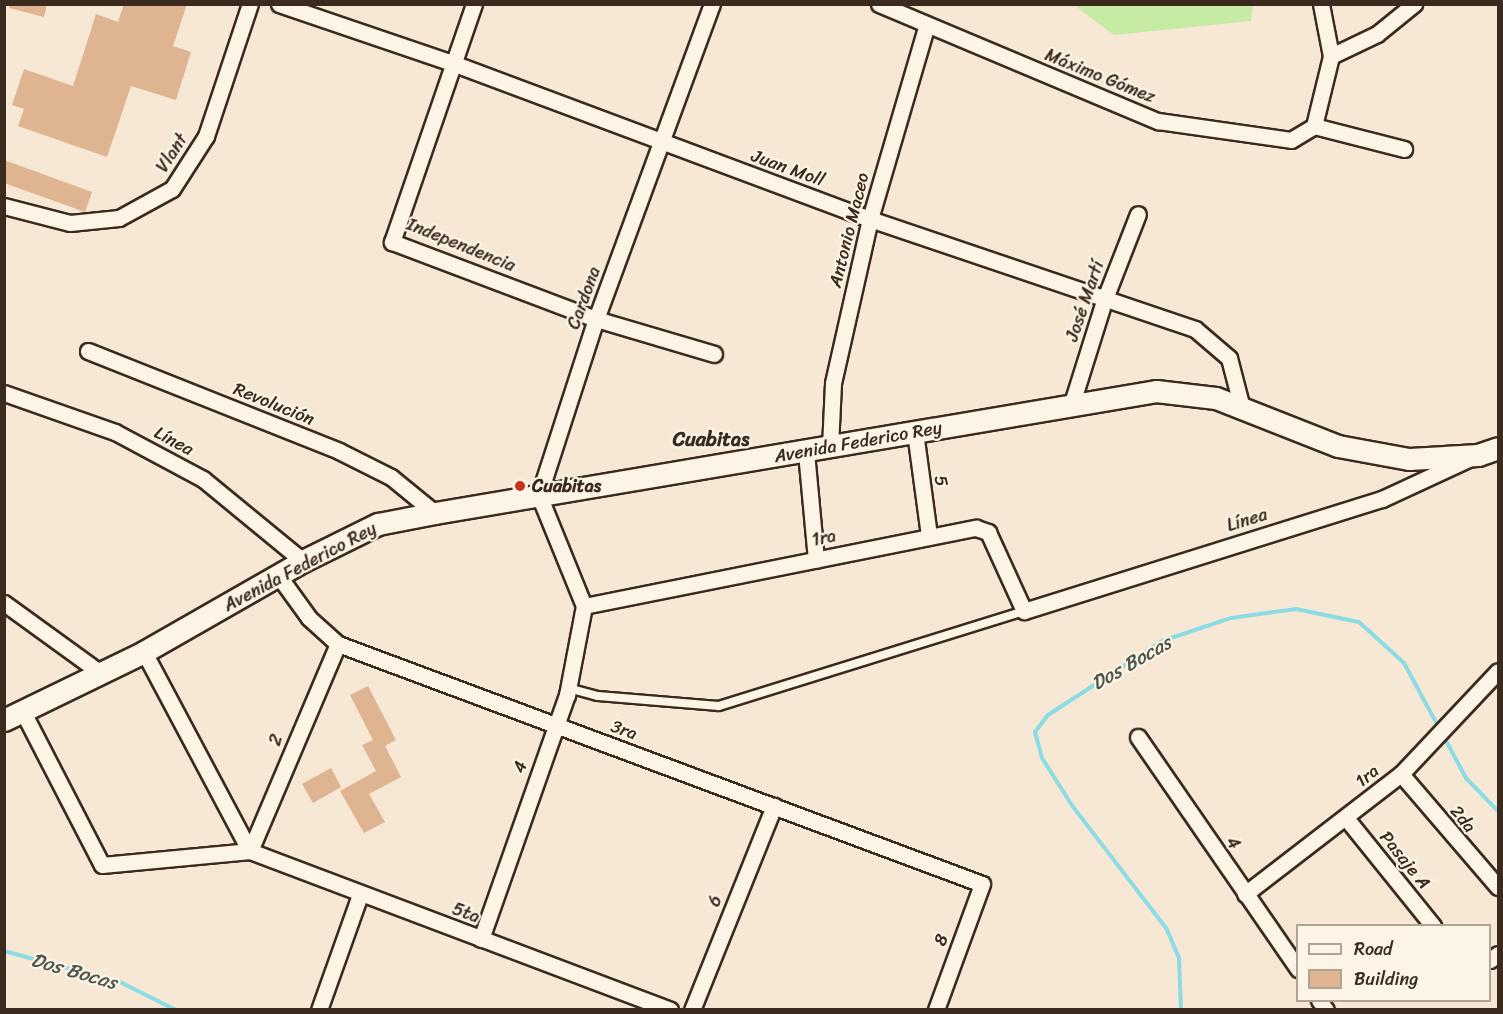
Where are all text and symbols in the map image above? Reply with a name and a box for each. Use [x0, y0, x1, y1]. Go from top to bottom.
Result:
street label: Máximo Gómez [1041, 44, 1159, 108]
street label: Vlant [152, 130, 192, 176]
street label: Juan Moll [749, 145, 827, 191]
street label: Antonio Maceo [824, 170, 874, 290]
street label: Independencia [404, 213, 518, 277]
street label: José Martí [1061, 258, 1109, 344]
street label: Cardona [563, 264, 605, 332]
street label: Revolución [230, 378, 318, 430]
street label: Avenida Federico Rey [773, 417, 943, 467]
street label: Línea [151, 422, 197, 460]
district label: Cuabitas [673, 427, 749, 451]
street label: 5 [930, 474, 952, 488]
place label: Cuabitas [532, 475, 601, 497]
marker: Cuabitas [513, 479, 527, 493]
street label: Línea [1224, 504, 1270, 536]
street label: Avenida Federico Rey [220, 518, 380, 616]
street label: 1ra [810, 525, 838, 551]
water label: Dos Bocas [1087, 630, 1175, 696]
street label: 3ra [608, 715, 640, 745]
street label: 2 [264, 731, 288, 749]
street label: 4 [508, 758, 532, 776]
street label: 1ra [1351, 760, 1383, 792]
street label: 2da [1446, 801, 1480, 837]
street label: Pasaje A [1375, 827, 1435, 893]
street label: 4 [1221, 832, 1245, 854]
street label: 6 [703, 892, 727, 910]
street label: 5ta [449, 898, 483, 928]
legend [1296, 924, 1491, 1002]
street label: 8 [929, 931, 953, 949]
text: Road [1354, 933, 1393, 965]
water label: Dos Bocas [28, 947, 120, 995]
text: Building [1354, 963, 1418, 995]

